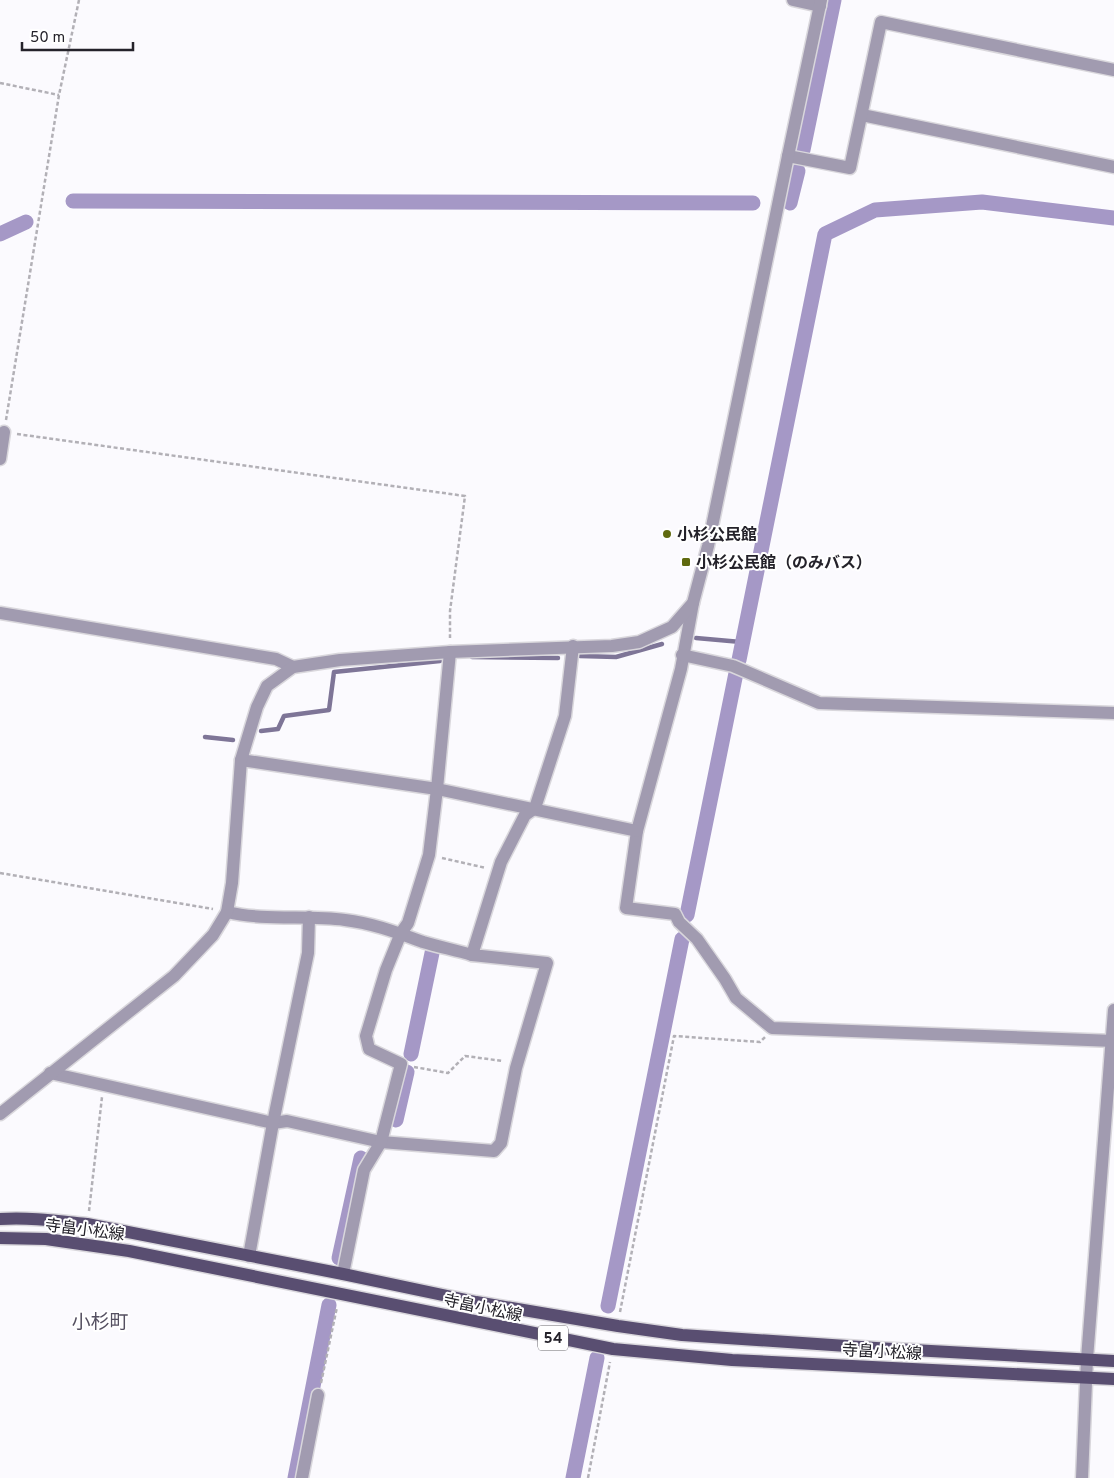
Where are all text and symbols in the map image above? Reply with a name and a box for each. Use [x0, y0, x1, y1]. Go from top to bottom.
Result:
scale bar [22, 20, 134, 52]
text: 50 m [30, 29, 65, 48]
place label: 小杉公民館 [677, 526, 757, 546]
marker: 小杉公民館 [661, 528, 673, 540]
place label: 小杉公民館（のみバス） [696, 554, 872, 574]
marker: 小杉公民館（のみバス） [680, 556, 692, 568]
street label: 寺畠小松線 [44, 1216, 126, 1246]
street label: 寺畠小松線 [441, 1291, 524, 1327]
district label: 小杉町 [71, 1311, 129, 1335]
road number: 54 [538, 1326, 568, 1350]
street label: 寺畠小松線 [841, 1341, 922, 1365]

